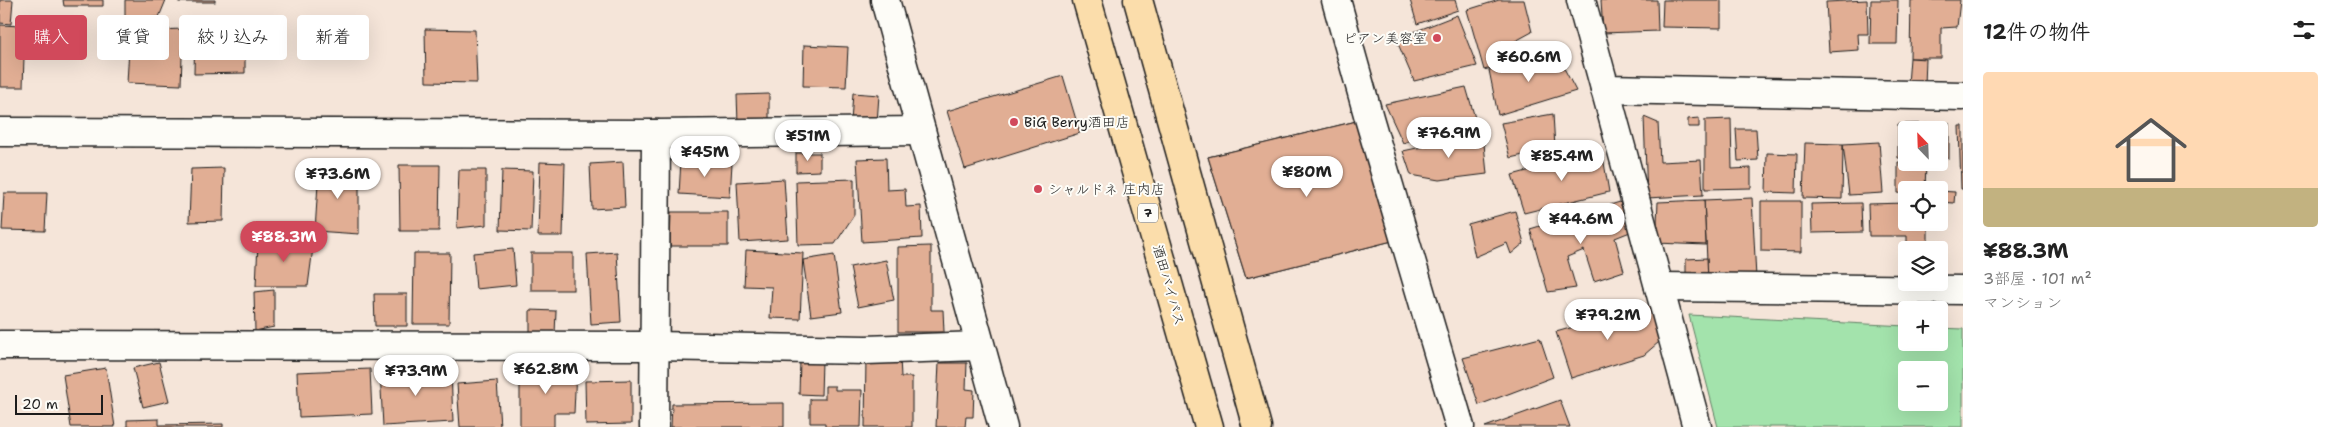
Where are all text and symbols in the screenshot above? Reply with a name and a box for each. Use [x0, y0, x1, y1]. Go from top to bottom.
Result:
chip: 購入 [15, 15, 87, 60]
chip: 賃貸 [97, 15, 169, 60]
chip: 絞り込み [179, 15, 287, 60]
chip: 新着 [297, 15, 369, 60]
icon: filters [2290, 16, 2318, 44]
text: 12件の物件 [1983, 18, 2091, 46]
place label: ピアン美容室 [1343, 29, 1427, 47]
marker: ピアン美容室 [1431, 32, 1443, 44]
pin: ¥60.6M [1488, 41, 1570, 83]
text: ¥60.6M [1497, 46, 1561, 67]
icon: home [2106, 105, 2196, 195]
place label: BiG Berry酒田店 [1024, 113, 1130, 131]
marker: BiG Berry酒田店 [1008, 116, 1020, 128]
pin: ¥76.9M [1408, 116, 1490, 159]
pin: ¥51M [778, 120, 838, 162]
north arrow [1898, 121, 1948, 171]
map controls [1898, 121, 1948, 411]
text: ¥76.9M [1417, 122, 1481, 143]
text: ¥51M [786, 125, 830, 146]
pin: ¥45M [675, 136, 735, 178]
pin: ¥85.4M [1521, 140, 1603, 182]
text: ¥45M [681, 141, 729, 162]
text: ¥85.4M [1530, 145, 1594, 166]
pin: ¥80M [1277, 156, 1337, 198]
pin: ¥73.6M [297, 158, 379, 200]
text: ¥80M [1282, 161, 1332, 182]
text: ¥73.6M [306, 163, 370, 184]
place label: シャルドネ 庄内店 [1048, 180, 1165, 198]
button: locate [1898, 181, 1948, 231]
marker: シャルドネ 庄内店 [1032, 183, 1044, 195]
pin: ¥44.6M [1540, 202, 1622, 245]
road number: 7 [1138, 204, 1158, 222]
text: ¥44.6M [1549, 208, 1613, 229]
pin: ¥88.3M [243, 220, 325, 263]
text: ¥88.3M [251, 226, 317, 247]
text: ¥88.3M [1983, 237, 2069, 265]
button: layers [1898, 241, 1948, 291]
street label: 酒田バイパス [1149, 242, 1189, 328]
text: 3部屋 · 101 m² [1983, 268, 2092, 289]
text: マンション [1983, 292, 2062, 313]
pin: ¥79.2M [1567, 298, 1649, 341]
button: + [1898, 301, 1948, 351]
text: ¥79.2M [1575, 304, 1641, 325]
pin: ¥62.8M [505, 352, 587, 395]
pin: ¥73.9M [375, 354, 457, 397]
text: ¥62.8M [514, 358, 578, 379]
text: ¥73.9M [385, 360, 447, 381]
button: − [1898, 361, 1948, 411]
scale bar [15, 392, 102, 415]
text: 20 m [22, 395, 58, 413]

